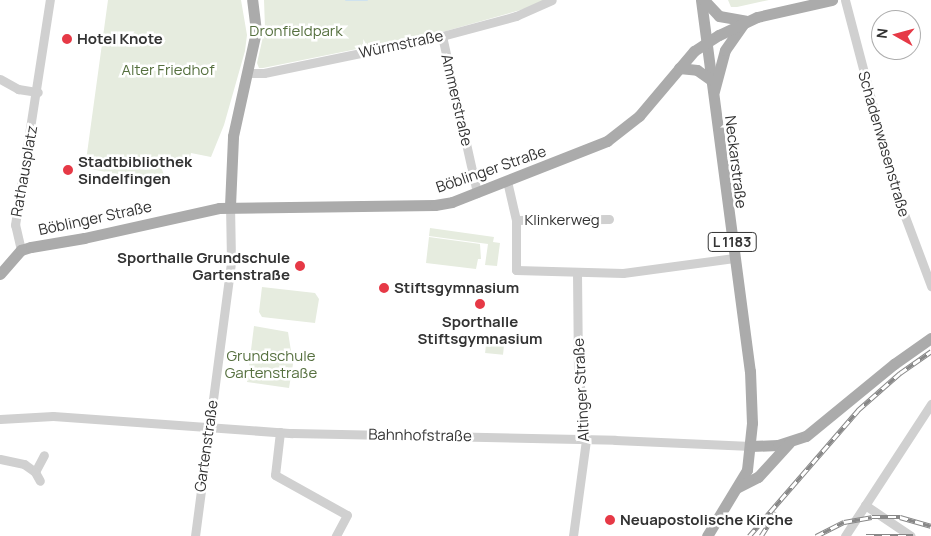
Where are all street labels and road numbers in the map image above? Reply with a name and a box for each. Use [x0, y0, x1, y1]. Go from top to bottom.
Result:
street label: Würmstraße [357, 26, 445, 62]
street label: Ammerstraße [438, 52, 476, 148]
street label: Schadenwasenstraße [855, 69, 913, 219]
street label: Neckarstraße [721, 115, 751, 209]
street label: Rathausplatz [7, 124, 41, 218]
street label: Böblinger Straße [434, 142, 548, 196]
street label: Böblinger Straße [37, 197, 153, 239]
street label: Klinkerweg [524, 211, 600, 229]
road number: L 1183 [707, 230, 757, 253]
street label: Altinger Straße [569, 338, 593, 442]
street label: Gartenstraße [191, 399, 221, 493]
street label: Bahnhofstraße [368, 425, 472, 445]

